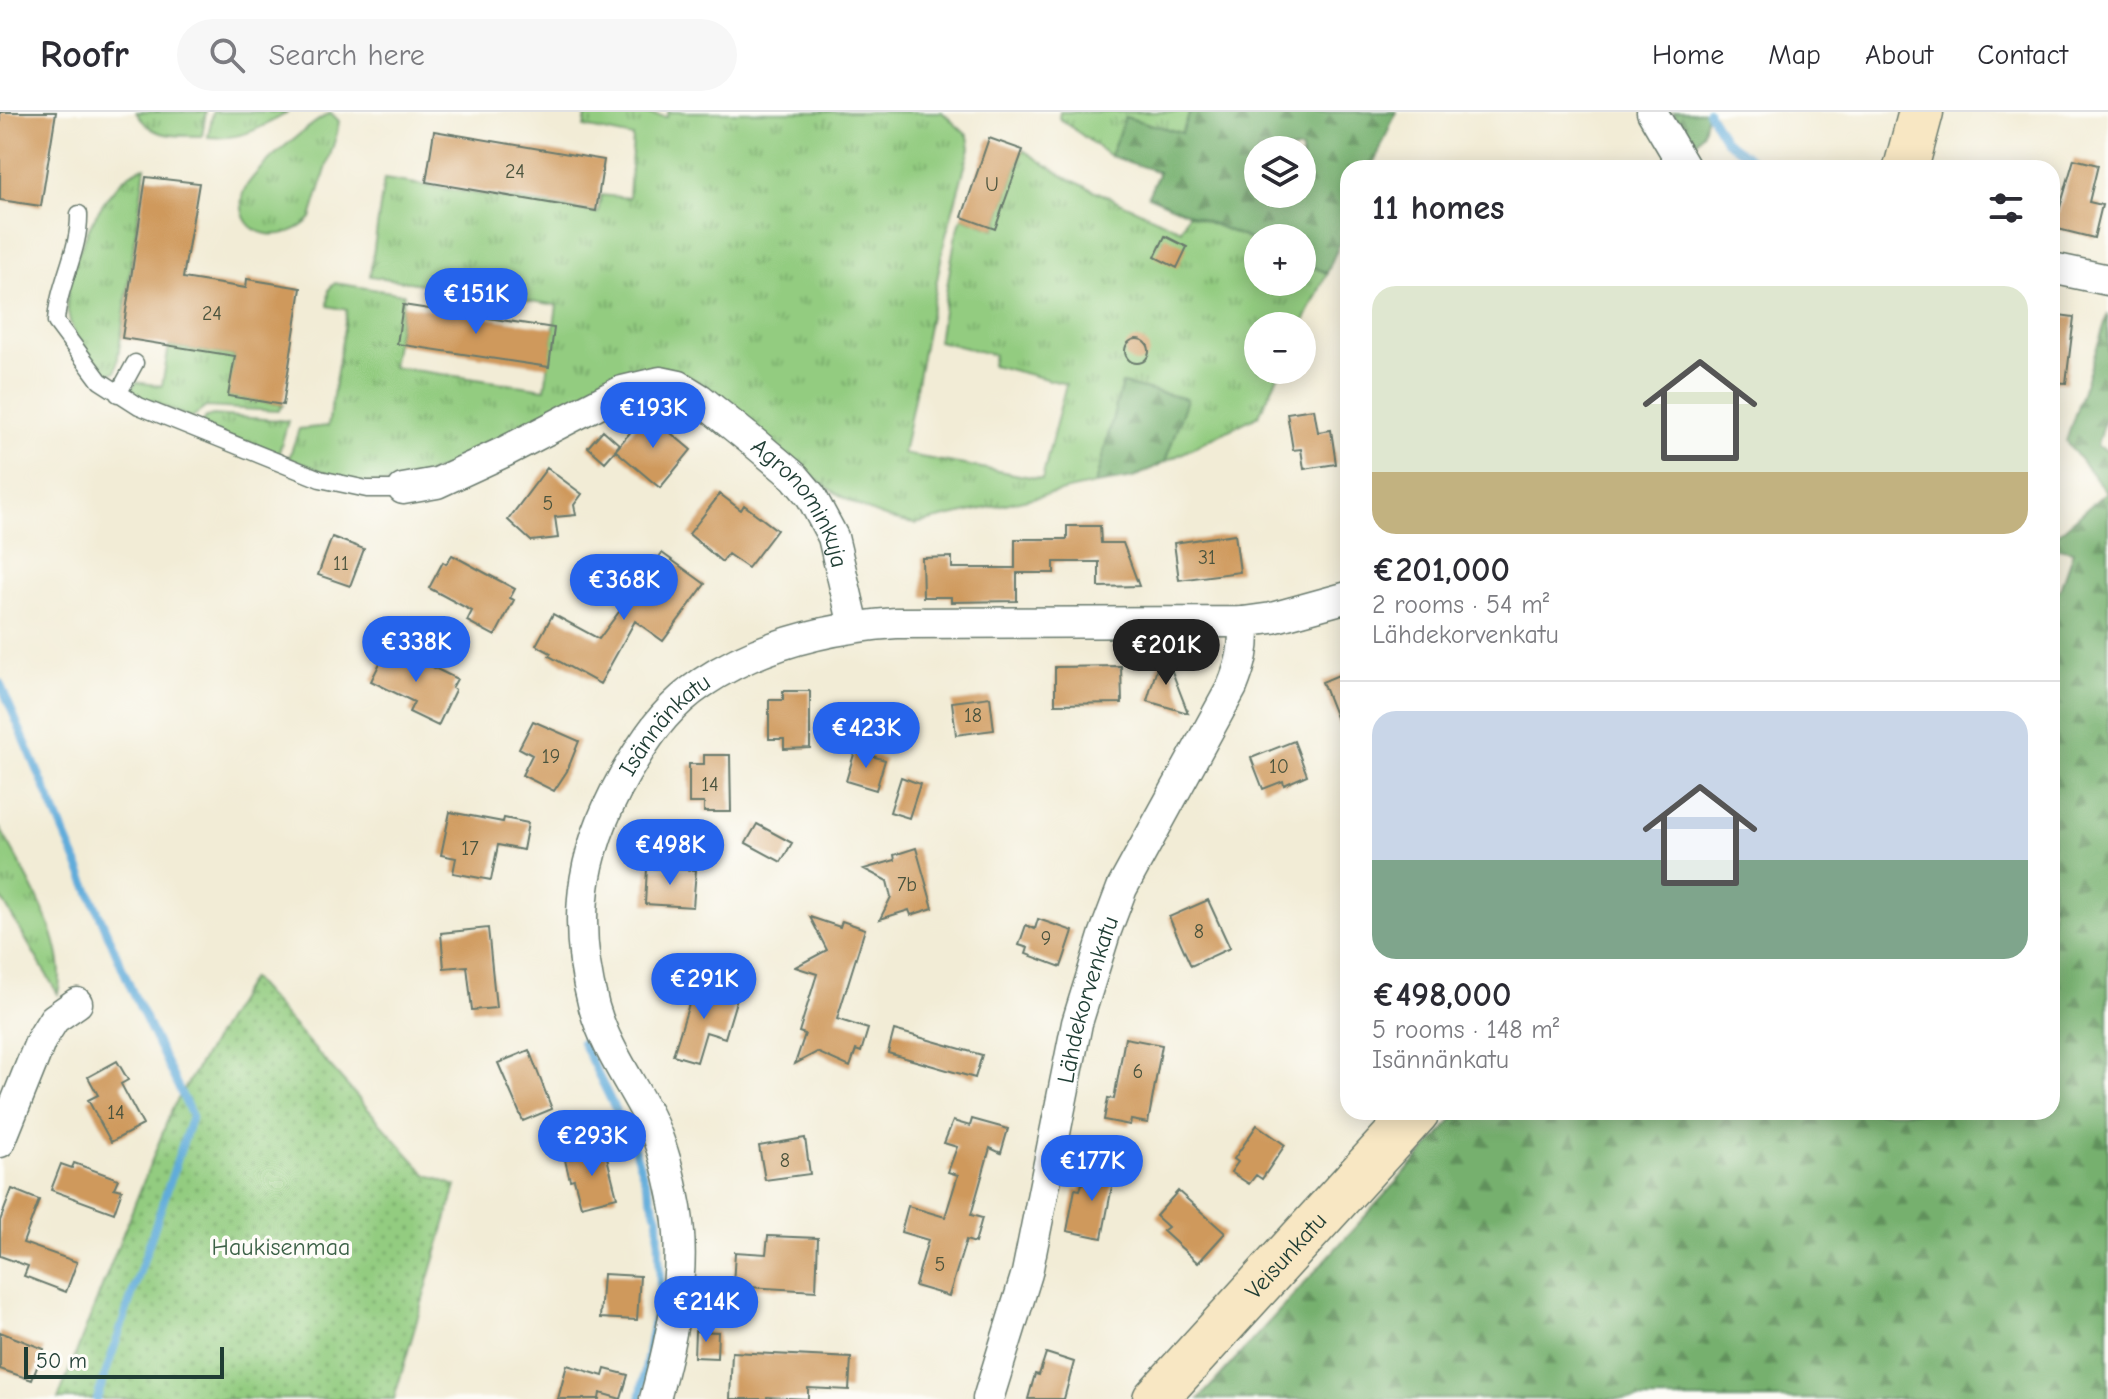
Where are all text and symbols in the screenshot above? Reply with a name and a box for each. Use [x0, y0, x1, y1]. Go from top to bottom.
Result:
search box [177, 19, 737, 91]
text: Roofr [40, 33, 129, 77]
icon: search [205, 33, 249, 77]
text: Search here [269, 38, 425, 73]
text: Home [1652, 39, 1724, 71]
text: Map [1768, 39, 1821, 71]
text: About [1865, 39, 1933, 71]
text: Contact [1977, 39, 2068, 71]
map controls [1244, 136, 1316, 384]
button: layers [1244, 136, 1316, 208]
house number: 24 [505, 160, 525, 183]
house number: U [985, 173, 999, 196]
icon: filters [1984, 186, 2028, 230]
text: 11 homes [1372, 188, 1505, 228]
button: + [1244, 224, 1316, 296]
pin: €151K [420, 268, 532, 336]
text: €151K [443, 279, 509, 309]
house number: 24 [202, 302, 222, 325]
button: − [1244, 312, 1316, 384]
icon: home [1628, 338, 1772, 482]
pin: €193K [597, 382, 709, 450]
text: €193K [618, 393, 688, 423]
street label: Agronominkuja [746, 432, 854, 570]
house number: 5 [543, 492, 553, 515]
house number: 31 [1198, 546, 1216, 569]
text: €201,000 [1372, 550, 1510, 590]
house number: 11 [333, 552, 349, 575]
pin: €368K [568, 554, 680, 622]
text: €368K [588, 565, 660, 595]
text: 2 rooms · 54 m² [1372, 590, 1549, 620]
pin: €338K [360, 616, 472, 684]
pin: €201K [1110, 619, 1222, 687]
text: Lähdekorvenkatu [1372, 620, 1559, 650]
text: €338K [380, 627, 452, 657]
text: €201K [1131, 630, 1201, 660]
street label: Isännänkatu [613, 668, 715, 781]
pin: €423K [810, 702, 922, 770]
house number: 18 [964, 704, 982, 727]
text: €423K [831, 713, 901, 743]
house number: 19 [542, 745, 560, 768]
house number: 10 [1269, 755, 1289, 778]
icon: home [1628, 763, 1772, 907]
house number: 14 [701, 773, 719, 796]
pin: €498K [614, 819, 726, 887]
text: €498K [634, 830, 706, 860]
house number: 17 [461, 837, 479, 860]
house number: 7b [897, 873, 917, 896]
street label: Lähdekorvenkatu [1051, 912, 1124, 1086]
house number: 8 [1194, 920, 1204, 943]
house number: 9 [1041, 927, 1051, 950]
pin: €291K [648, 953, 760, 1021]
text: €291K [669, 964, 739, 994]
text: €498,000 [1372, 975, 1511, 1015]
text: 5 rooms · 148 m² [1372, 1015, 1559, 1045]
text: Isännänkatu [1372, 1045, 1509, 1075]
house number: 6 [1133, 1060, 1143, 1083]
house number: 14 [107, 1101, 125, 1124]
pin: €293K [536, 1110, 648, 1178]
text: €293K [556, 1121, 628, 1151]
pin: €177K [1036, 1135, 1148, 1203]
text: €177K [1059, 1146, 1125, 1176]
house number: 8 [780, 1149, 790, 1172]
street label: Veisunkatu [1239, 1207, 1332, 1305]
park label: Haukisenmaa [212, 1233, 350, 1261]
house number: 5 [935, 1253, 945, 1276]
pin: €214K [650, 1276, 762, 1344]
text: €214K [672, 1287, 740, 1317]
scale bar [24, 1343, 224, 1379]
text: 50 m [36, 1348, 87, 1374]

